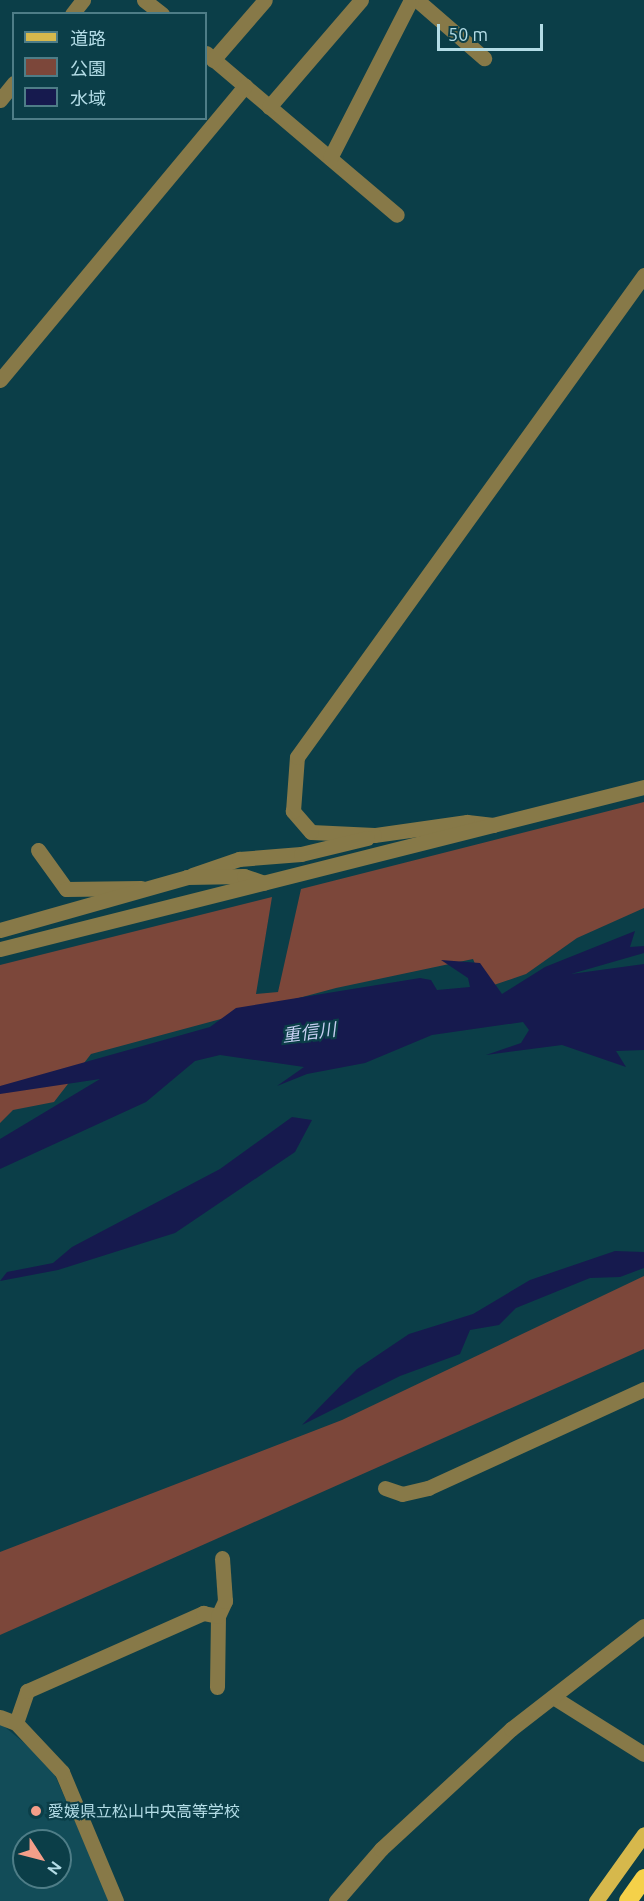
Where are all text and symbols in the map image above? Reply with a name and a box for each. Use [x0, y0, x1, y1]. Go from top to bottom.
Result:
legend [12, 12, 207, 120]
scale bar [440, 12, 546, 50]
text: 50 m [448, 24, 488, 44]
text: 道路 [70, 28, 106, 48]
text: 公園 [70, 58, 106, 78]
text: 水域 [70, 88, 106, 108]
water label: 重信川 [281, 1018, 337, 1046]
place label: 愛媛県立松山中央高等学校 [48, 1801, 240, 1821]
marker: 愛媛県立松山中央高等学校 [29, 1804, 43, 1818]
north arrow [12, 1829, 72, 1889]
text: N [44, 1858, 66, 1879]

